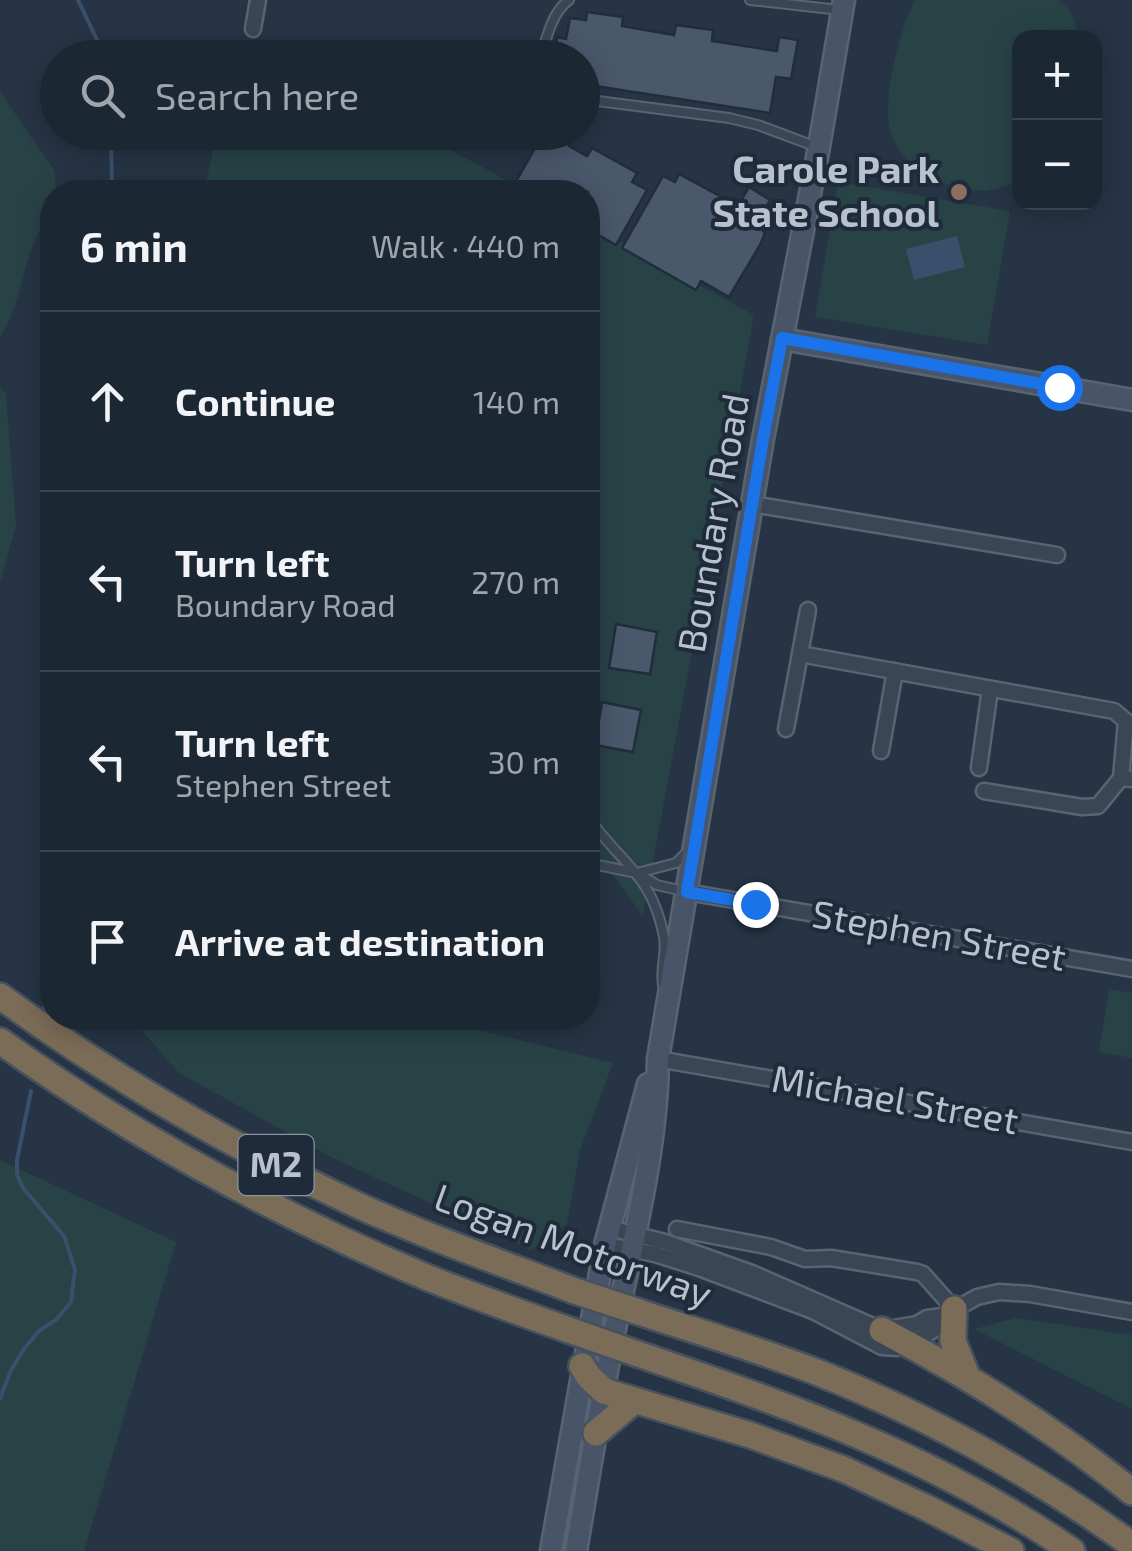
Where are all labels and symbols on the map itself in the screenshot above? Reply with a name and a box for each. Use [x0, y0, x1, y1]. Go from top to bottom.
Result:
place label: Carole Park State School [713, 145, 940, 235]
marker: Carole Park State School [948, 181, 970, 203]
route start [1037, 365, 1083, 411]
street label: Boundary Road [667, 390, 757, 656]
route end [733, 882, 779, 928]
street label: Stephen Street [809, 889, 1070, 979]
street label: Michael Street [769, 1054, 1022, 1142]
road number: M2 [238, 1135, 314, 1195]
street label: Logan Motorway [429, 1173, 719, 1316]

